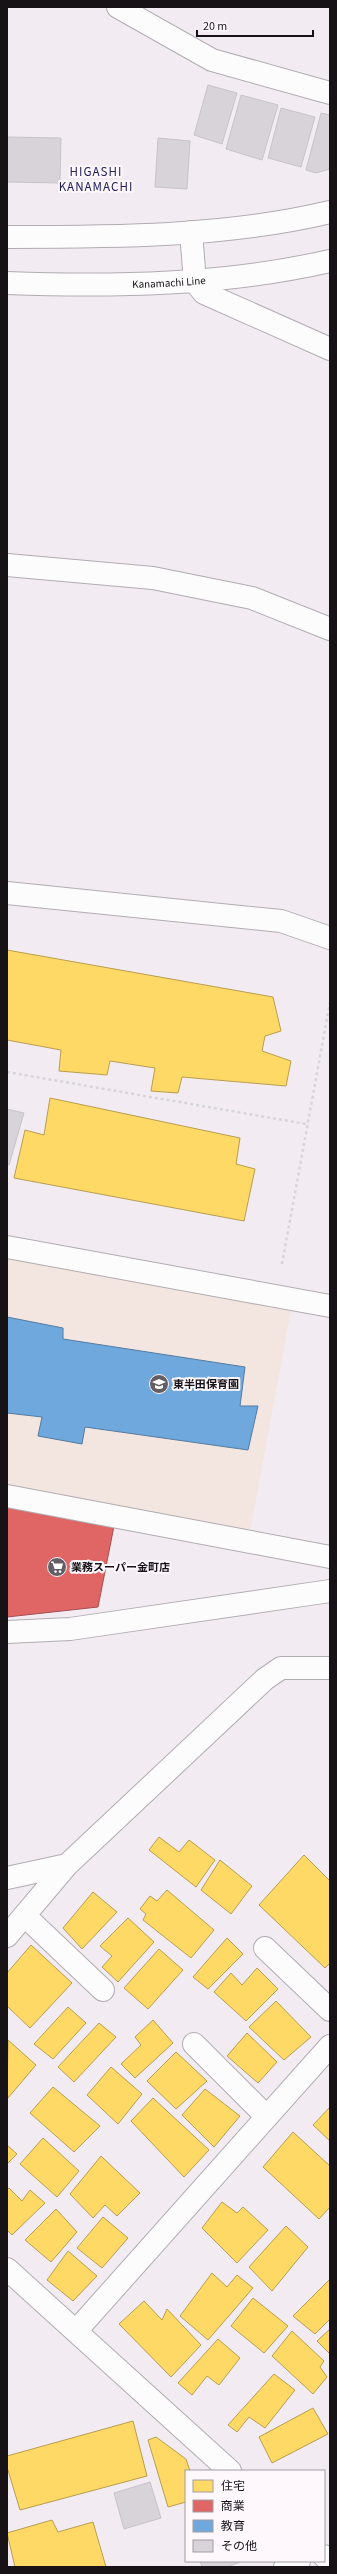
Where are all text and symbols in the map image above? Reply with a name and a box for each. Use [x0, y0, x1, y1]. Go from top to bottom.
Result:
scale bar [197, 12, 313, 38]
text: 20 m [203, 18, 227, 35]
district label: HIGASHI KANAMACHI [59, 163, 133, 196]
street label: Kanamachi Line [132, 272, 207, 292]
school or university icon: 東半田保育園 [148, 1373, 170, 1395]
place label: 東半田保育園 [173, 1377, 239, 1392]
supermarket icon: 業務スーパー金町店 [46, 1556, 68, 1578]
place label: 業務スーパー金町店 [71, 1560, 170, 1575]
legend [185, 2470, 325, 2562]
text: 住宅 [221, 2478, 245, 2495]
text: 商業 [221, 2498, 245, 2515]
text: 教育 [221, 2518, 245, 2535]
text: その他 [221, 2538, 257, 2555]

